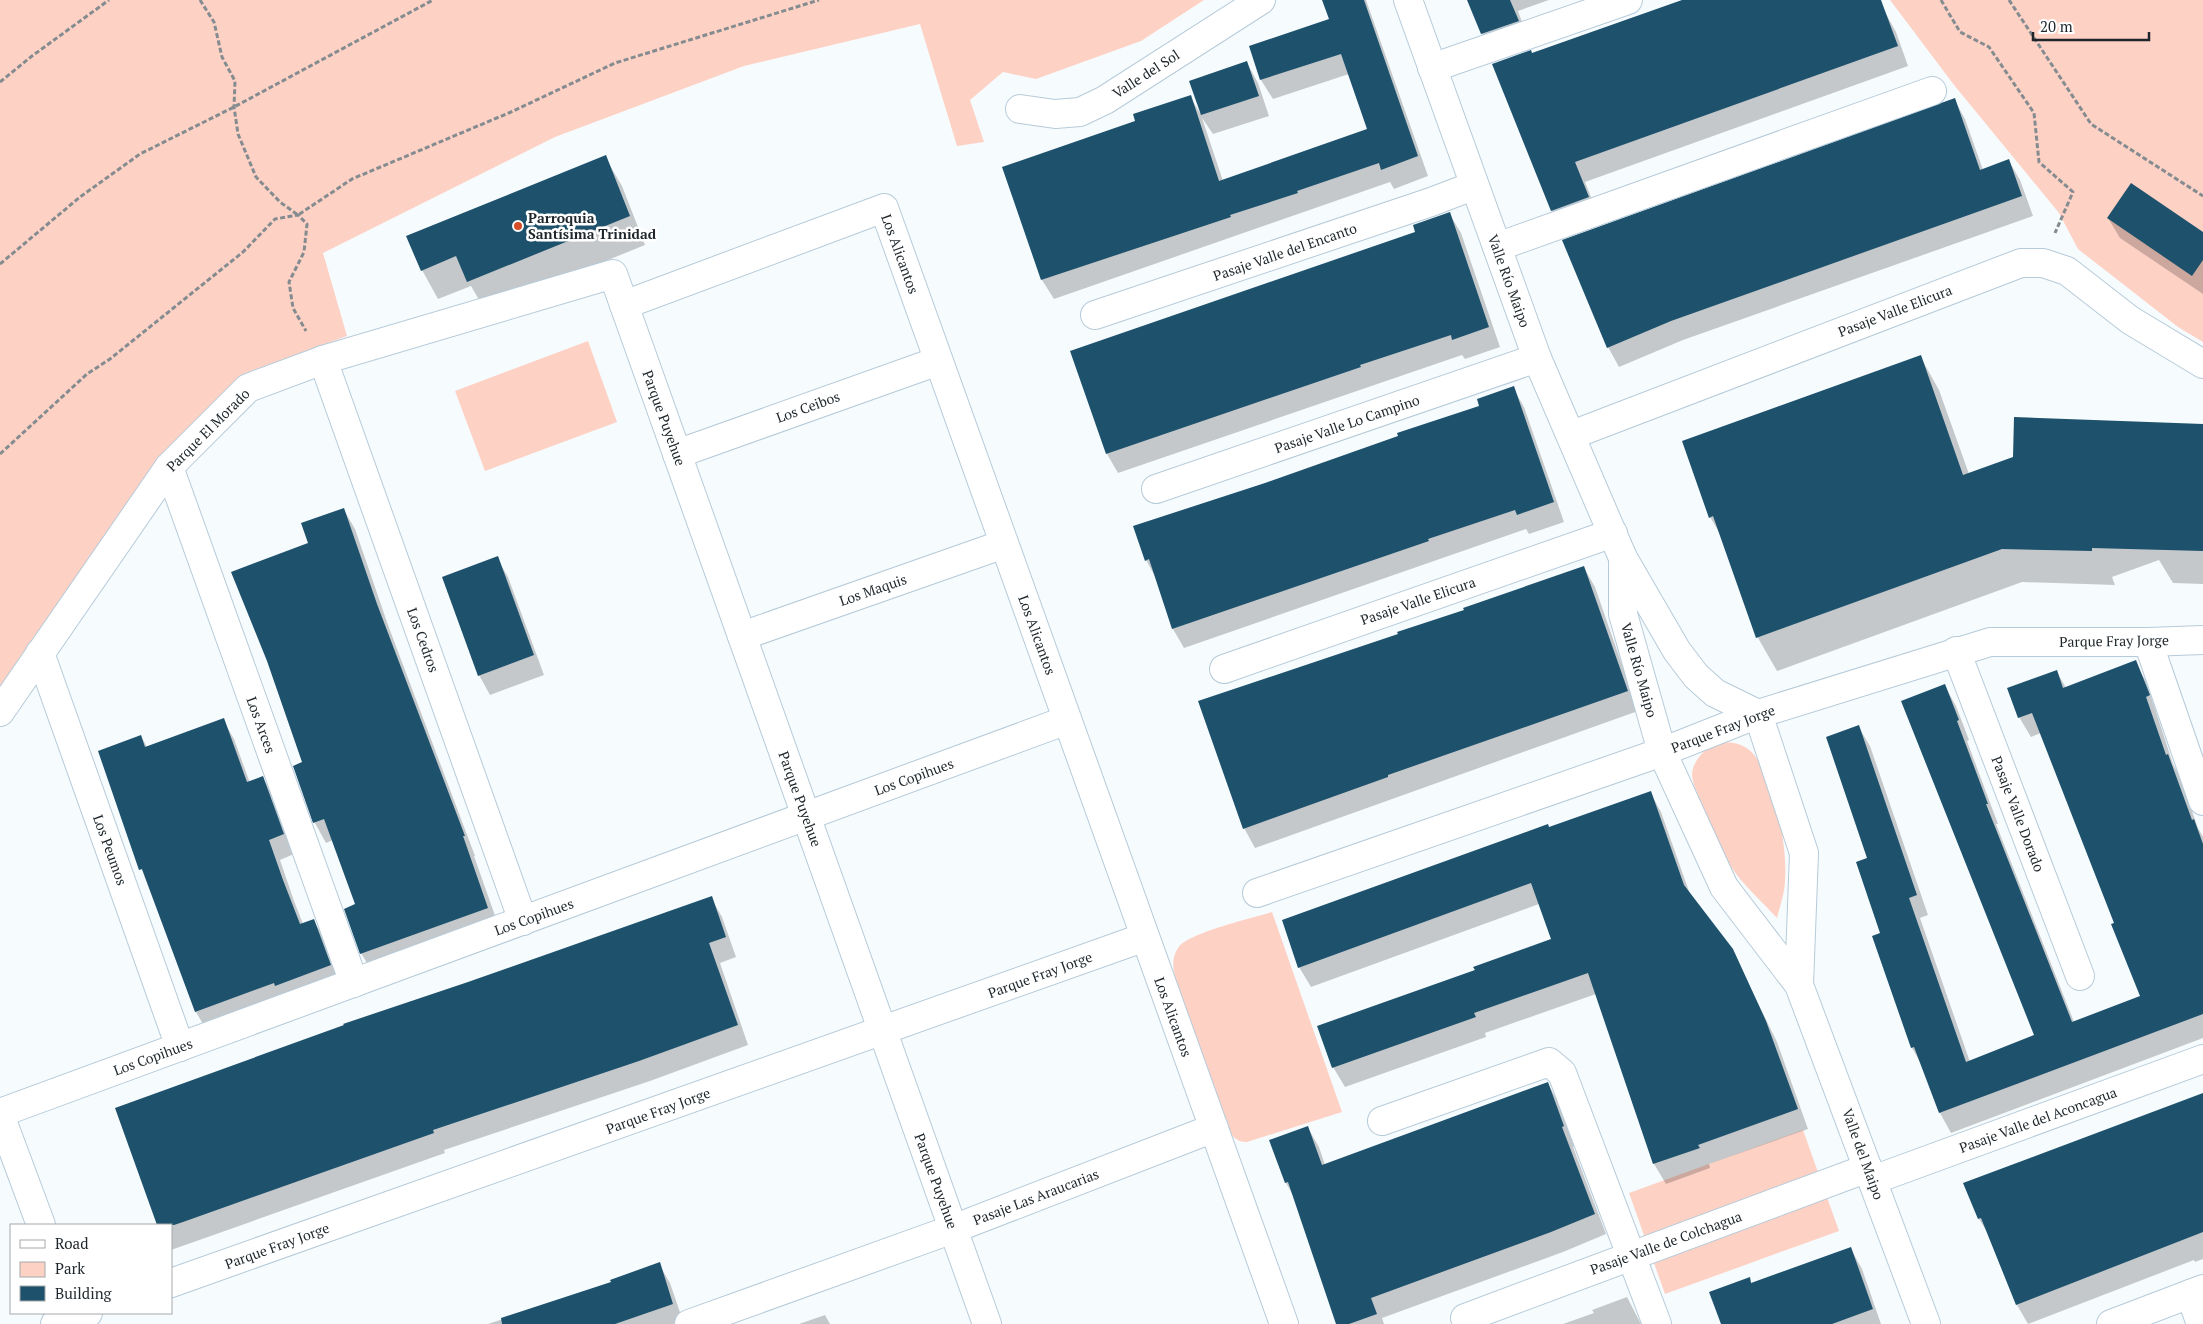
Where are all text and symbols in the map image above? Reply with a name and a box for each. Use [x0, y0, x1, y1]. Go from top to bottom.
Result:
scale bar [2033, 10, 2149, 42]
text: 20 m [2040, 16, 2073, 36]
street label: Valle del Sol [1109, 45, 1183, 102]
place label: Parroquia Santísima Trinidad [528, 208, 657, 243]
street label: Los Alicantos [877, 211, 924, 296]
street label: Pasaje Valle del Encanto [1210, 218, 1359, 285]
marker: Parroquia Santísima Trinidad [512, 220, 524, 232]
street label: Valle Río Maipo [1484, 232, 1535, 330]
street label: Pasaje Valle Elicura [1835, 280, 1955, 341]
street label: Parque Puyehue [638, 367, 691, 468]
street label: Parque El Morado [162, 384, 254, 475]
street label: Los Ceibos [773, 386, 842, 427]
street label: Pasaje Valle Lo Campino [1272, 390, 1422, 457]
street label: Los Maquis [837, 569, 909, 610]
street label: Pasaje Valle Elicura [1358, 572, 1478, 629]
street label: Los Alicantos [1014, 592, 1061, 677]
street label: Los Cedros [403, 605, 444, 675]
street label: Valle Río Maipo [1617, 620, 1662, 720]
street label: Parque Fray Jorge [2059, 630, 2169, 651]
street label: Los Arces [242, 694, 280, 756]
street label: Parque Fray Jorge [1668, 700, 1777, 757]
street label: Parque Puyehue [774, 748, 827, 849]
street label: Los Copihues [872, 753, 956, 800]
street label: Pasaje Valle Dorado [1988, 753, 2049, 875]
street label: Los Peumos [89, 812, 132, 888]
street label: Los Copihues [492, 893, 576, 940]
street label: Parque Fray Jorge [985, 947, 1095, 1002]
street label: Los Alicantos [1150, 974, 1197, 1059]
street label: Los Copihues [111, 1033, 195, 1080]
street label: Pasaje Valle del Aconcagua [1956, 1082, 2119, 1157]
street label: Parque Fray Jorge [603, 1083, 713, 1138]
street label: Valle del Maipo [1838, 1106, 1889, 1202]
street label: Parque Puyehue [910, 1130, 963, 1231]
street label: Pasaje Las Araucarias [970, 1164, 1101, 1229]
street label: Pasaje Valle de Colchagua [1587, 1206, 1744, 1279]
street label: Parque Fray Jorge [222, 1218, 332, 1273]
legend [10, 1224, 172, 1314]
text: Road [55, 1233, 88, 1253]
text: Park [55, 1258, 85, 1278]
text: Building [55, 1283, 113, 1303]

